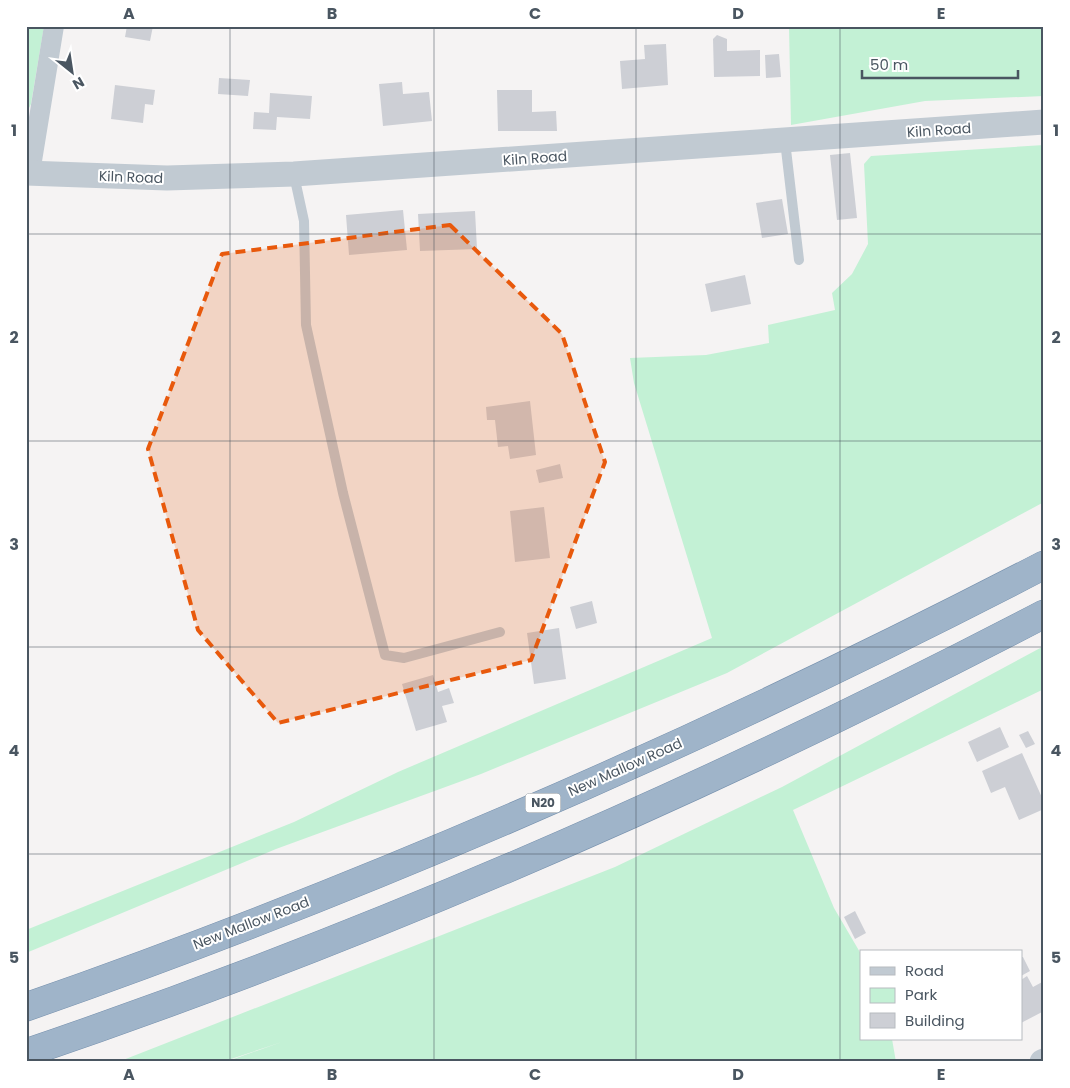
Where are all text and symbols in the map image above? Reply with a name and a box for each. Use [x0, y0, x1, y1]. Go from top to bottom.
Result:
text: A [123, 2, 135, 25]
text: B [327, 2, 337, 25]
text: C [529, 2, 541, 25]
text: D [732, 2, 744, 25]
text: E [937, 2, 945, 25]
north arrow [48, 48, 98, 98]
scale bar [862, 48, 1019, 80]
text: 50 m [870, 54, 908, 75]
text: N [69, 72, 88, 95]
street label: Kiln Road [906, 118, 972, 142]
text: 1 [11, 119, 17, 142]
text: 1 [1053, 119, 1059, 142]
street label: Kiln Road [502, 146, 568, 170]
street label: Kiln Road [98, 166, 164, 188]
text: 2 [9, 326, 19, 349]
text: 2 [1051, 326, 1061, 349]
text: 3 [9, 533, 19, 556]
text: 3 [1051, 533, 1061, 556]
street label: New Mallow Road [565, 733, 685, 801]
text: 4 [9, 739, 20, 762]
text: 4 [1051, 739, 1062, 762]
road number: N20 [526, 794, 560, 812]
street label: New Mallow Road [190, 892, 312, 954]
text: 5 [9, 946, 19, 969]
text: 5 [1051, 946, 1061, 969]
legend [860, 950, 1022, 1040]
text: Road [905, 960, 944, 981]
text: Park [905, 984, 937, 1005]
text: Building [905, 1010, 965, 1031]
text: A [123, 1063, 135, 1086]
text: B [327, 1063, 337, 1086]
text: C [529, 1063, 541, 1086]
text: D [732, 1063, 744, 1086]
text: E [937, 1063, 945, 1086]

